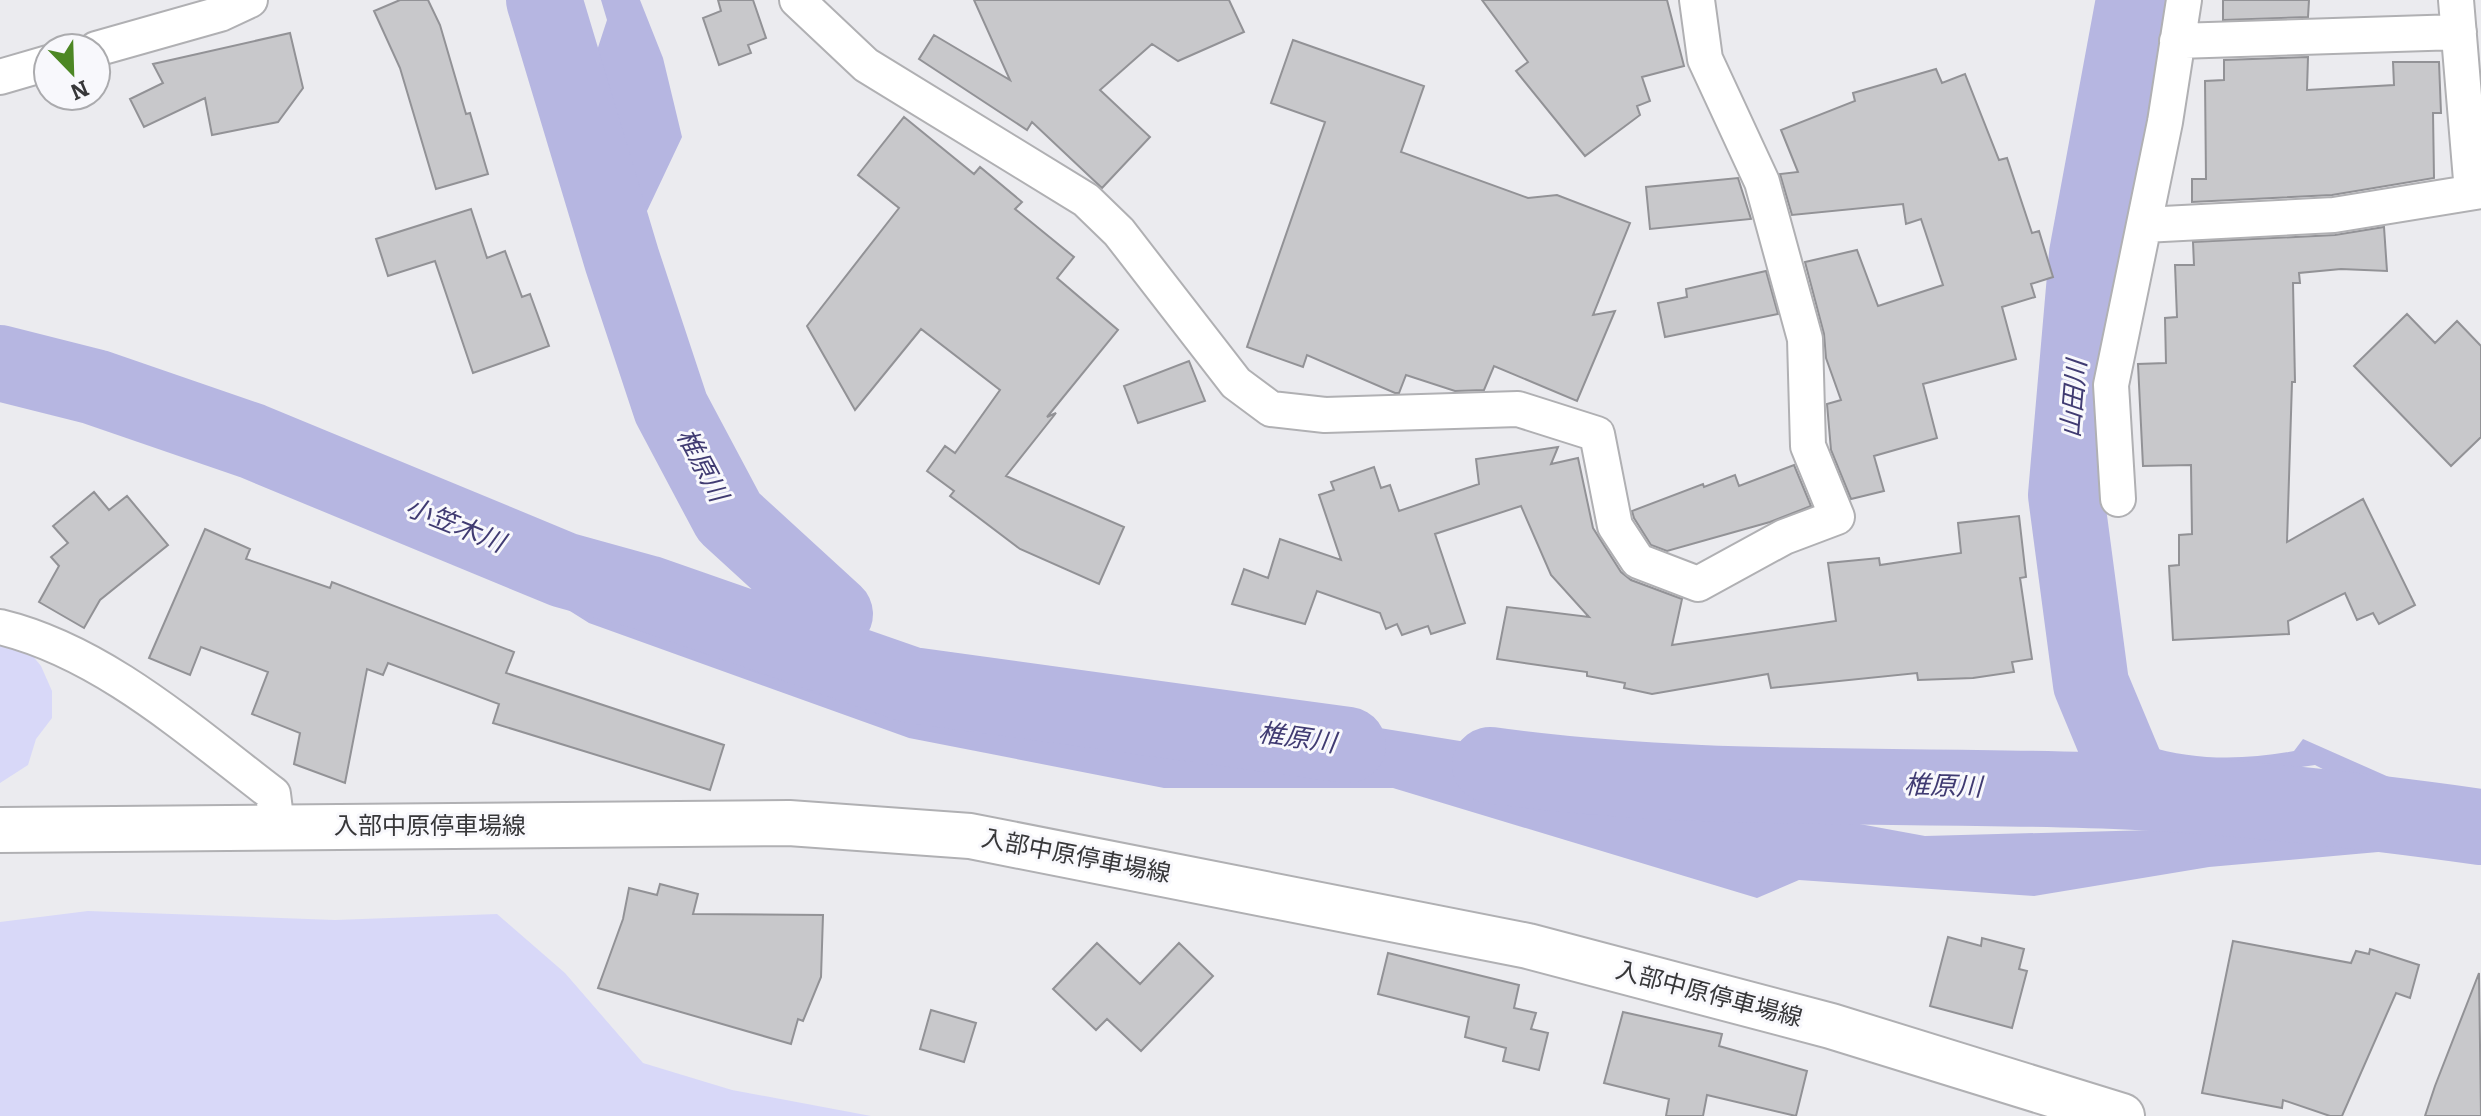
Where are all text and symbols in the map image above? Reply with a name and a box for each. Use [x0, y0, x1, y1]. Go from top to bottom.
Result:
north arrow [32, 32, 112, 112]
text: N [67, 74, 93, 106]
water label: 山田川 [2055, 356, 2093, 439]
water label: 椎原川 [670, 423, 735, 509]
water label: 小笠木川 [401, 491, 512, 560]
water label: 椎原川 [1256, 717, 1341, 759]
water label: 椎原川 [1903, 769, 1986, 803]
street label: 入部中原停車場線 [334, 812, 526, 840]
street label: 入部中原停車場線 [979, 824, 1173, 888]
street label: 入部中原停車場線 [1613, 956, 1805, 1032]

